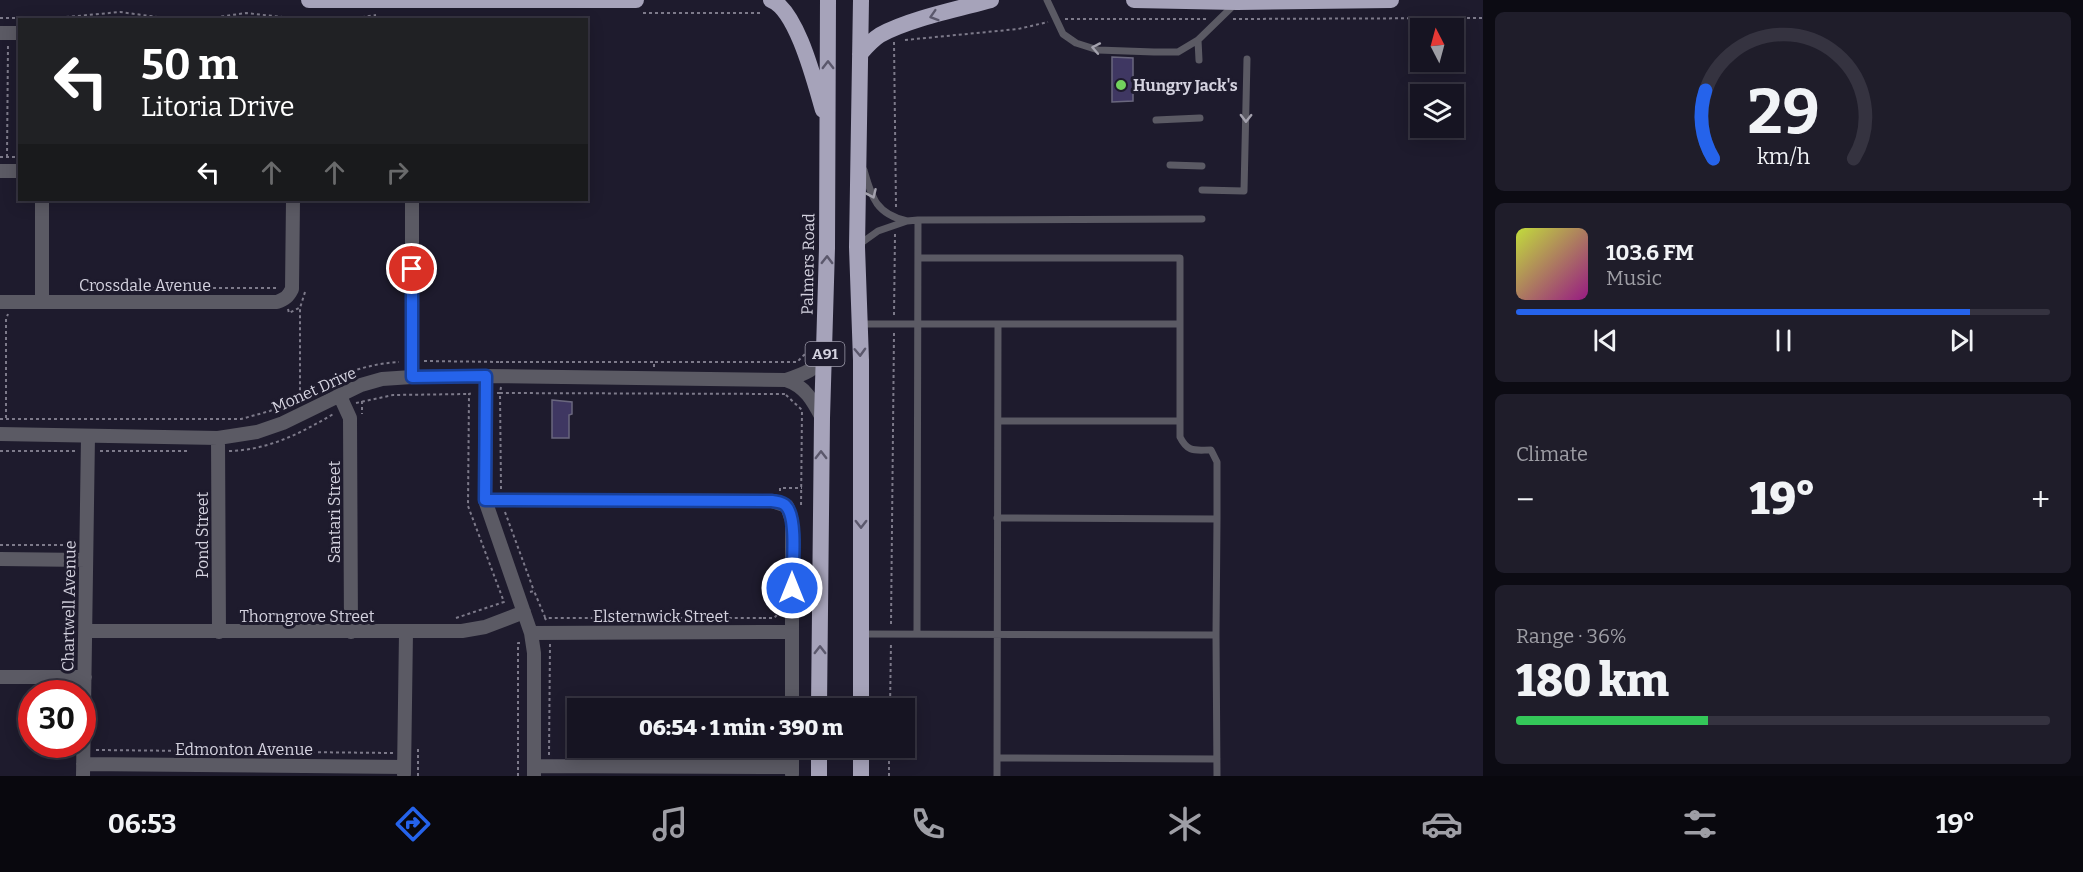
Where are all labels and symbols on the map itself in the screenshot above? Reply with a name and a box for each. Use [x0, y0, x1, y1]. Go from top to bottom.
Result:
one-way arrow [930, 9, 940, 21]
north arrow [1410, 18, 1464, 72]
one-way arrow [1091, 42, 1101, 55]
one-way arrow [822, 60, 834, 69]
place label: Hungry Jack's [1133, 76, 1238, 95]
marker: Hungry Jack's [1114, 78, 1128, 92]
one-way arrow [1240, 113, 1252, 122]
one-way arrow [865, 187, 877, 198]
street label: Palmers Road [798, 212, 818, 315]
pin [386, 243, 437, 294]
one-way arrow [820, 255, 833, 264]
street label: Crossdale Avenue [79, 276, 211, 295]
road number: A91 [806, 342, 844, 366]
one-way arrow [854, 348, 867, 357]
street label: Monet Drive [269, 363, 359, 417]
one-way arrow [815, 450, 828, 459]
street label: Santari Street [325, 461, 344, 563]
street label: Pond Street [193, 492, 212, 578]
one-way arrow [855, 520, 867, 529]
street label: Chartwell Avenue [58, 540, 80, 672]
position arrow [760, 556, 824, 620]
street label: Thorngrove Street [240, 607, 375, 626]
street label: Elsternwick Street [593, 607, 729, 626]
one-way arrow [814, 645, 826, 654]
speed limit sign: 30 [18, 680, 96, 758]
street label: Edmonton Avenue [175, 740, 313, 759]

